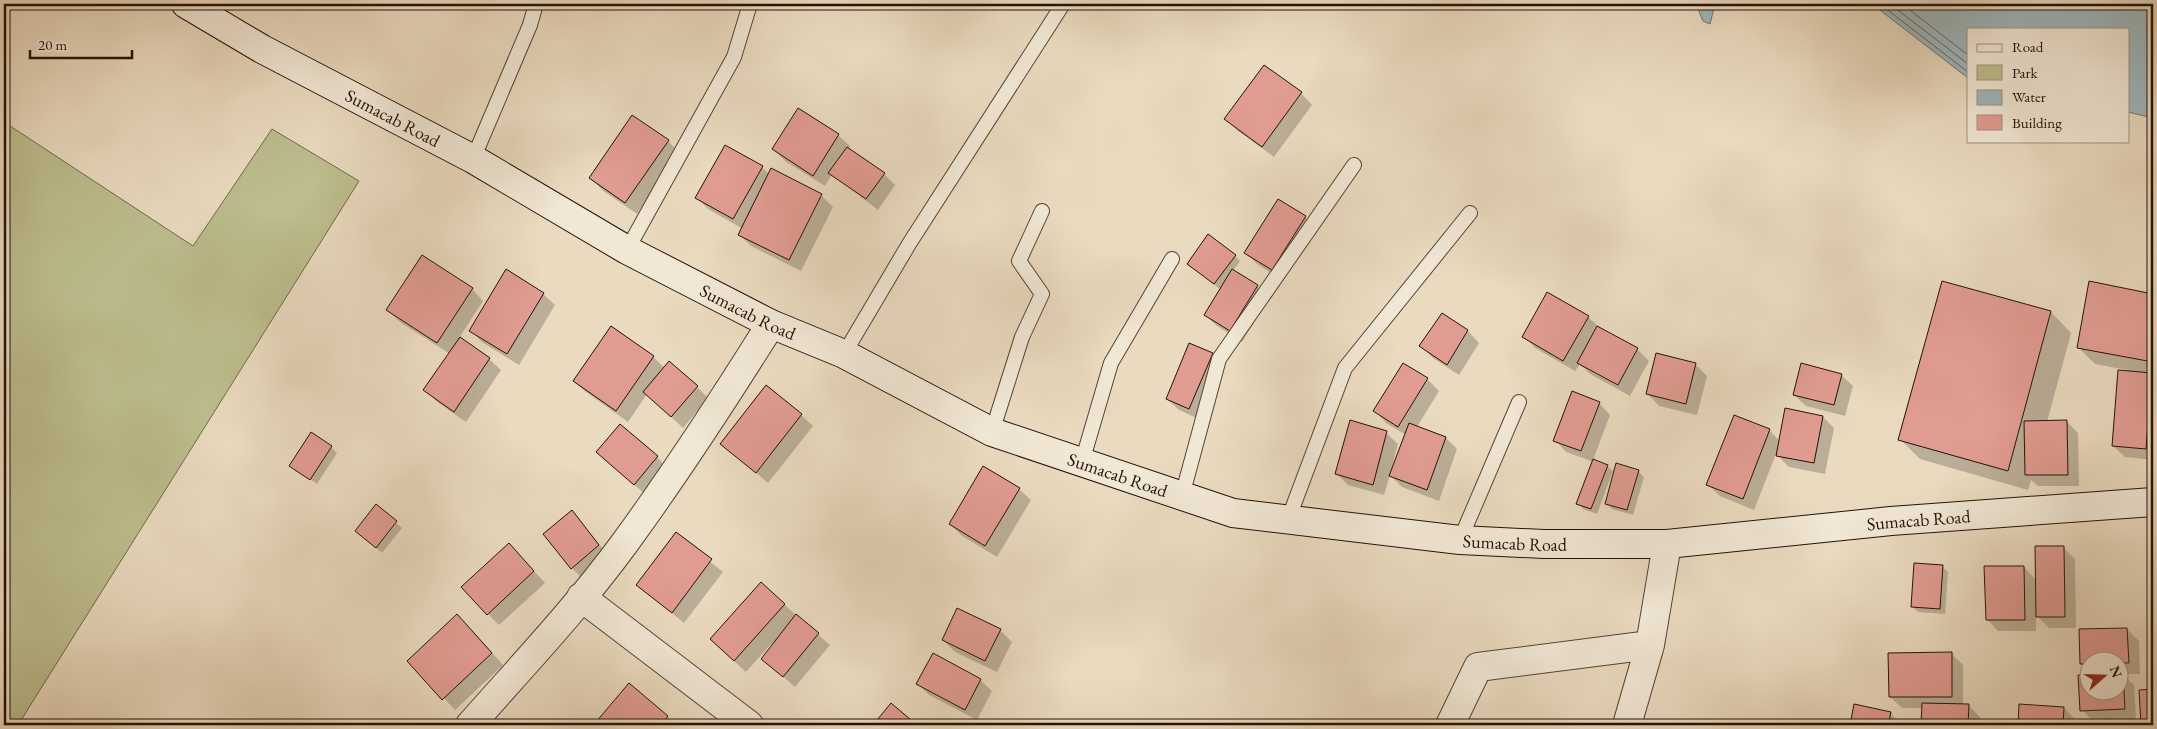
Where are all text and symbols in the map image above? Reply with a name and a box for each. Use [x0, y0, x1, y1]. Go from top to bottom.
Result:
scale bar [30, 28, 132, 60]
legend [1967, 28, 2130, 142]
text: 20 m [38, 35, 67, 54]
text: Road [2012, 37, 2044, 56]
text: Park [2012, 63, 2039, 82]
street label: Sumacab Road [342, 83, 445, 152]
text: Water [2012, 87, 2046, 106]
text: Building [2012, 113, 2062, 132]
street label: Sumacab Road [696, 278, 800, 345]
street label: Sumacab Road [1065, 447, 1172, 502]
street label: Sumacab Road [1866, 504, 1972, 535]
street label: Sumacab Road [1462, 529, 1568, 556]
north arrow [2080, 652, 2130, 702]
text: N [2106, 663, 2127, 681]

